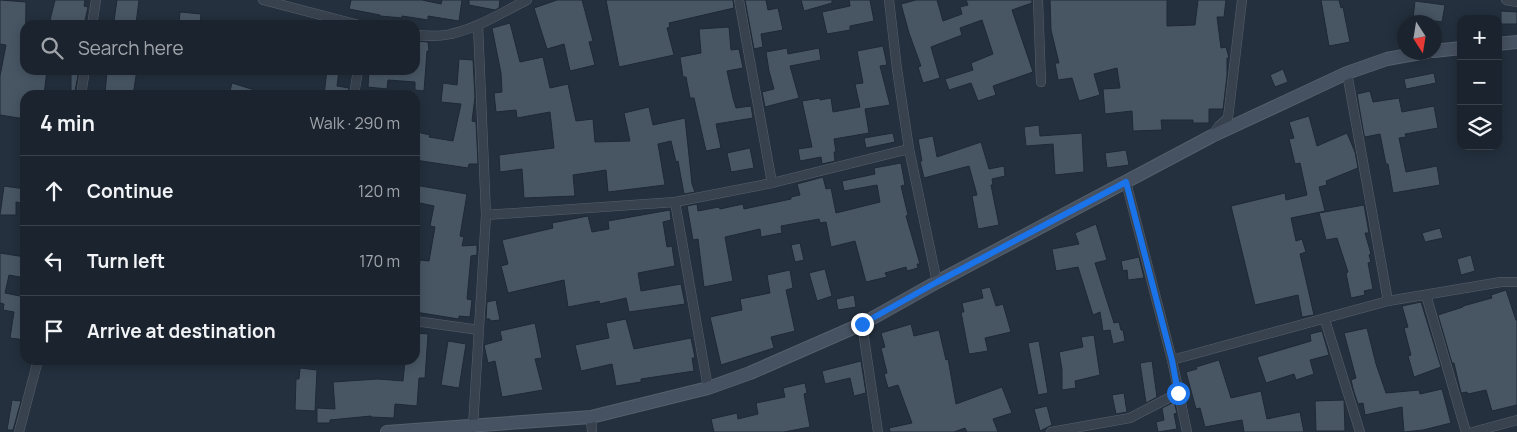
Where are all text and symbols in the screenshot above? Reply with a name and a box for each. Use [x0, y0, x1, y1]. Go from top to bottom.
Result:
north arrow [1397, 15, 1442, 60]
map controls [1457, 15, 1502, 150]
button: + [1457, 15, 1502, 60]
search box [20, 20, 420, 75]
icon: search [38, 34, 66, 62]
text: Search here [78, 35, 184, 61]
button: − [1457, 60, 1502, 105]
button: layers [1457, 105, 1502, 150]
text: 4 min [40, 109, 95, 137]
text: Walk · 290 m [310, 112, 400, 134]
icon: ahead [40, 177, 68, 205]
text: Continue [87, 178, 173, 204]
text: 120 m [358, 180, 400, 202]
icon: left [40, 247, 68, 275]
text: Turn left [87, 248, 165, 274]
text: 170 m [359, 250, 400, 272]
route end [851, 313, 874, 336]
icon: arrive [40, 317, 68, 345]
text: Arrive at destination [87, 318, 276, 344]
route start [1167, 382, 1190, 405]

